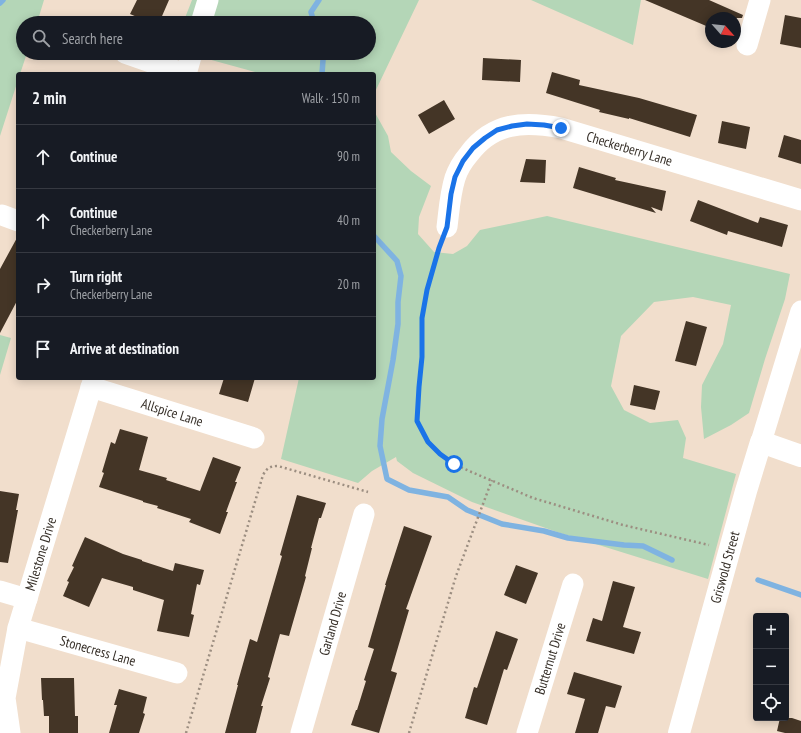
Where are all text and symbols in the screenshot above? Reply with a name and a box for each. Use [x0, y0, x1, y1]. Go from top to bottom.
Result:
north arrow [705, 12, 741, 48]
search box [16, 16, 376, 60]
icon: search [30, 27, 52, 49]
text: Search here [62, 29, 123, 48]
text: 2 min [32, 87, 66, 109]
text: Walk · 150 m [302, 90, 360, 107]
route end [552, 119, 570, 137]
street label: Checkerberry Lane [584, 127, 675, 170]
icon: ahead [32, 146, 54, 168]
text: Continue [70, 147, 117, 166]
text: 90 m [337, 148, 360, 165]
text: Continue [70, 203, 117, 222]
icon: ahead [32, 210, 54, 232]
text: 40 m [337, 212, 360, 229]
text: Checkerberry Lane [70, 222, 152, 239]
text: Turn right [70, 267, 122, 286]
icon: right [32, 274, 54, 296]
text: 20 m [337, 276, 360, 293]
text: Checkerberry Lane [70, 286, 152, 303]
icon: arrive [32, 338, 54, 360]
text: Arrive at destination [70, 339, 179, 358]
street label: Allspice Lane [139, 394, 205, 431]
route start [445, 455, 463, 473]
street label: Milestone Drive [21, 515, 60, 593]
street label: Griswold Street [706, 529, 743, 605]
street label: Garland Drive [315, 589, 350, 658]
map controls [753, 613, 789, 721]
button: + [753, 613, 789, 649]
street label: Butternut Drive [530, 620, 570, 697]
street label: Stonecress Lane [58, 631, 138, 670]
button: − [753, 649, 789, 685]
button: locate [753, 685, 789, 721]

